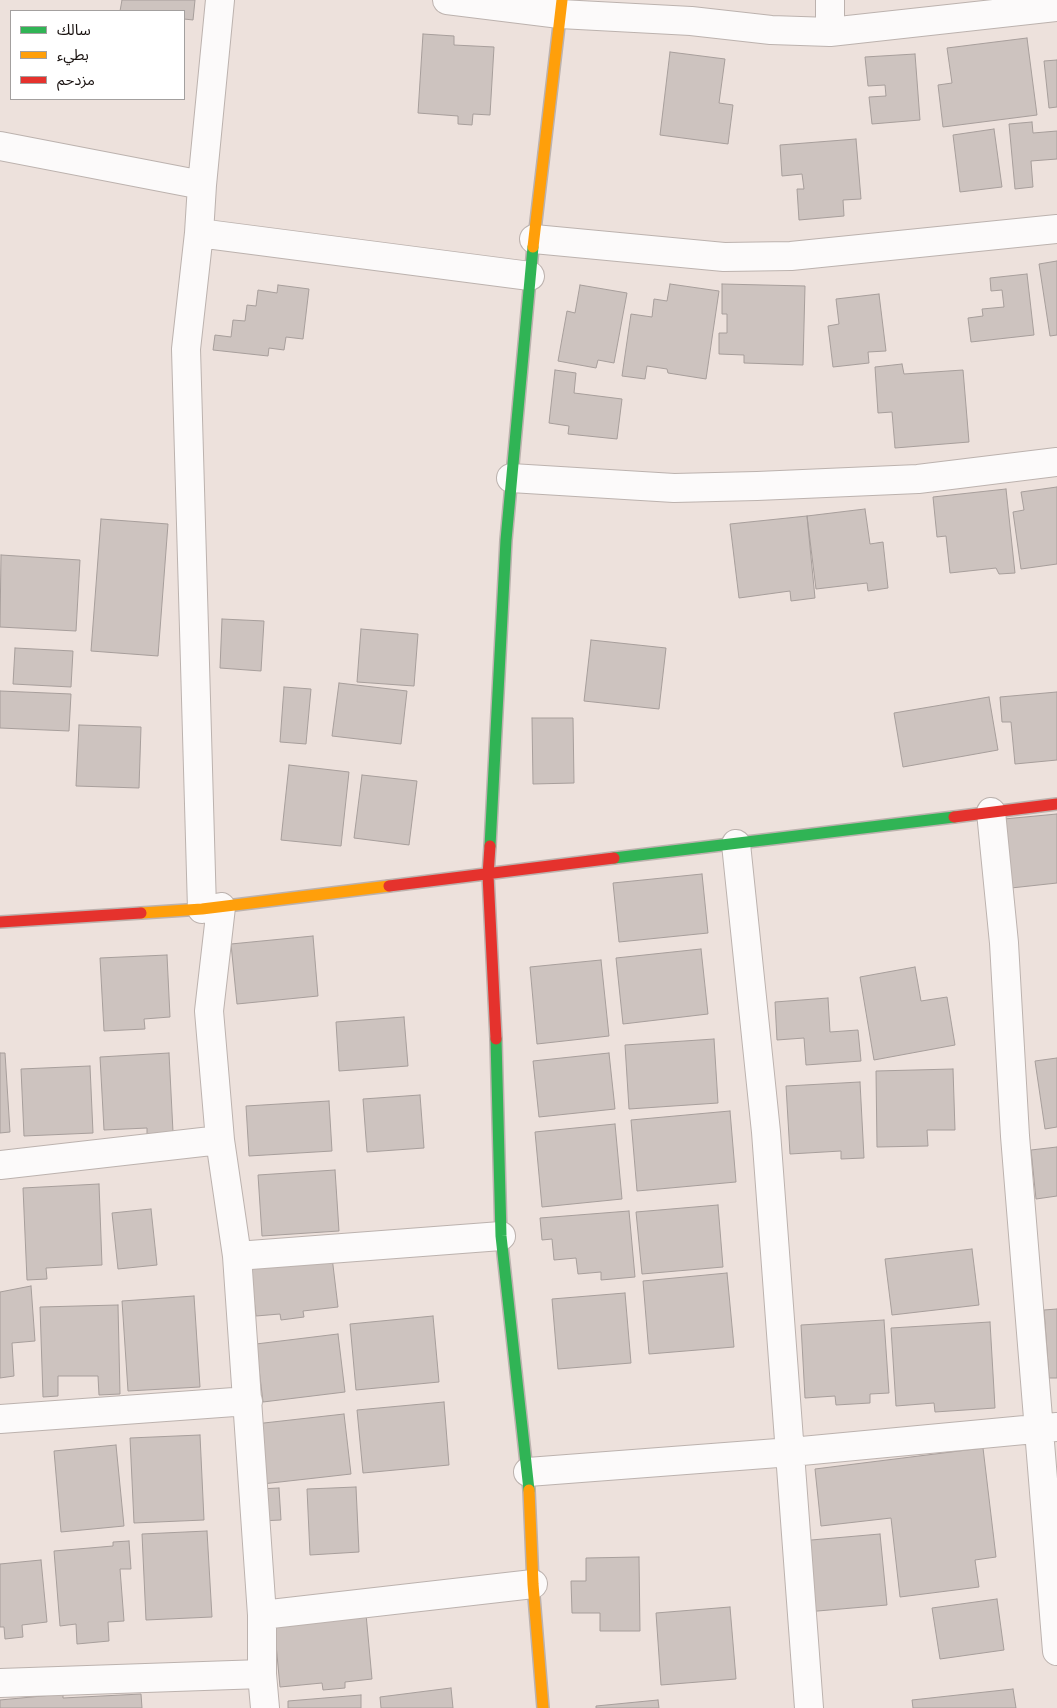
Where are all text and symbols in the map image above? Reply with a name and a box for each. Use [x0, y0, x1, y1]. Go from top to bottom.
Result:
legend [10, 10, 185, 100]
text: سالك [57, 21, 91, 39]
text: بطيء [57, 46, 89, 64]
text: مزدحم [57, 71, 95, 89]

